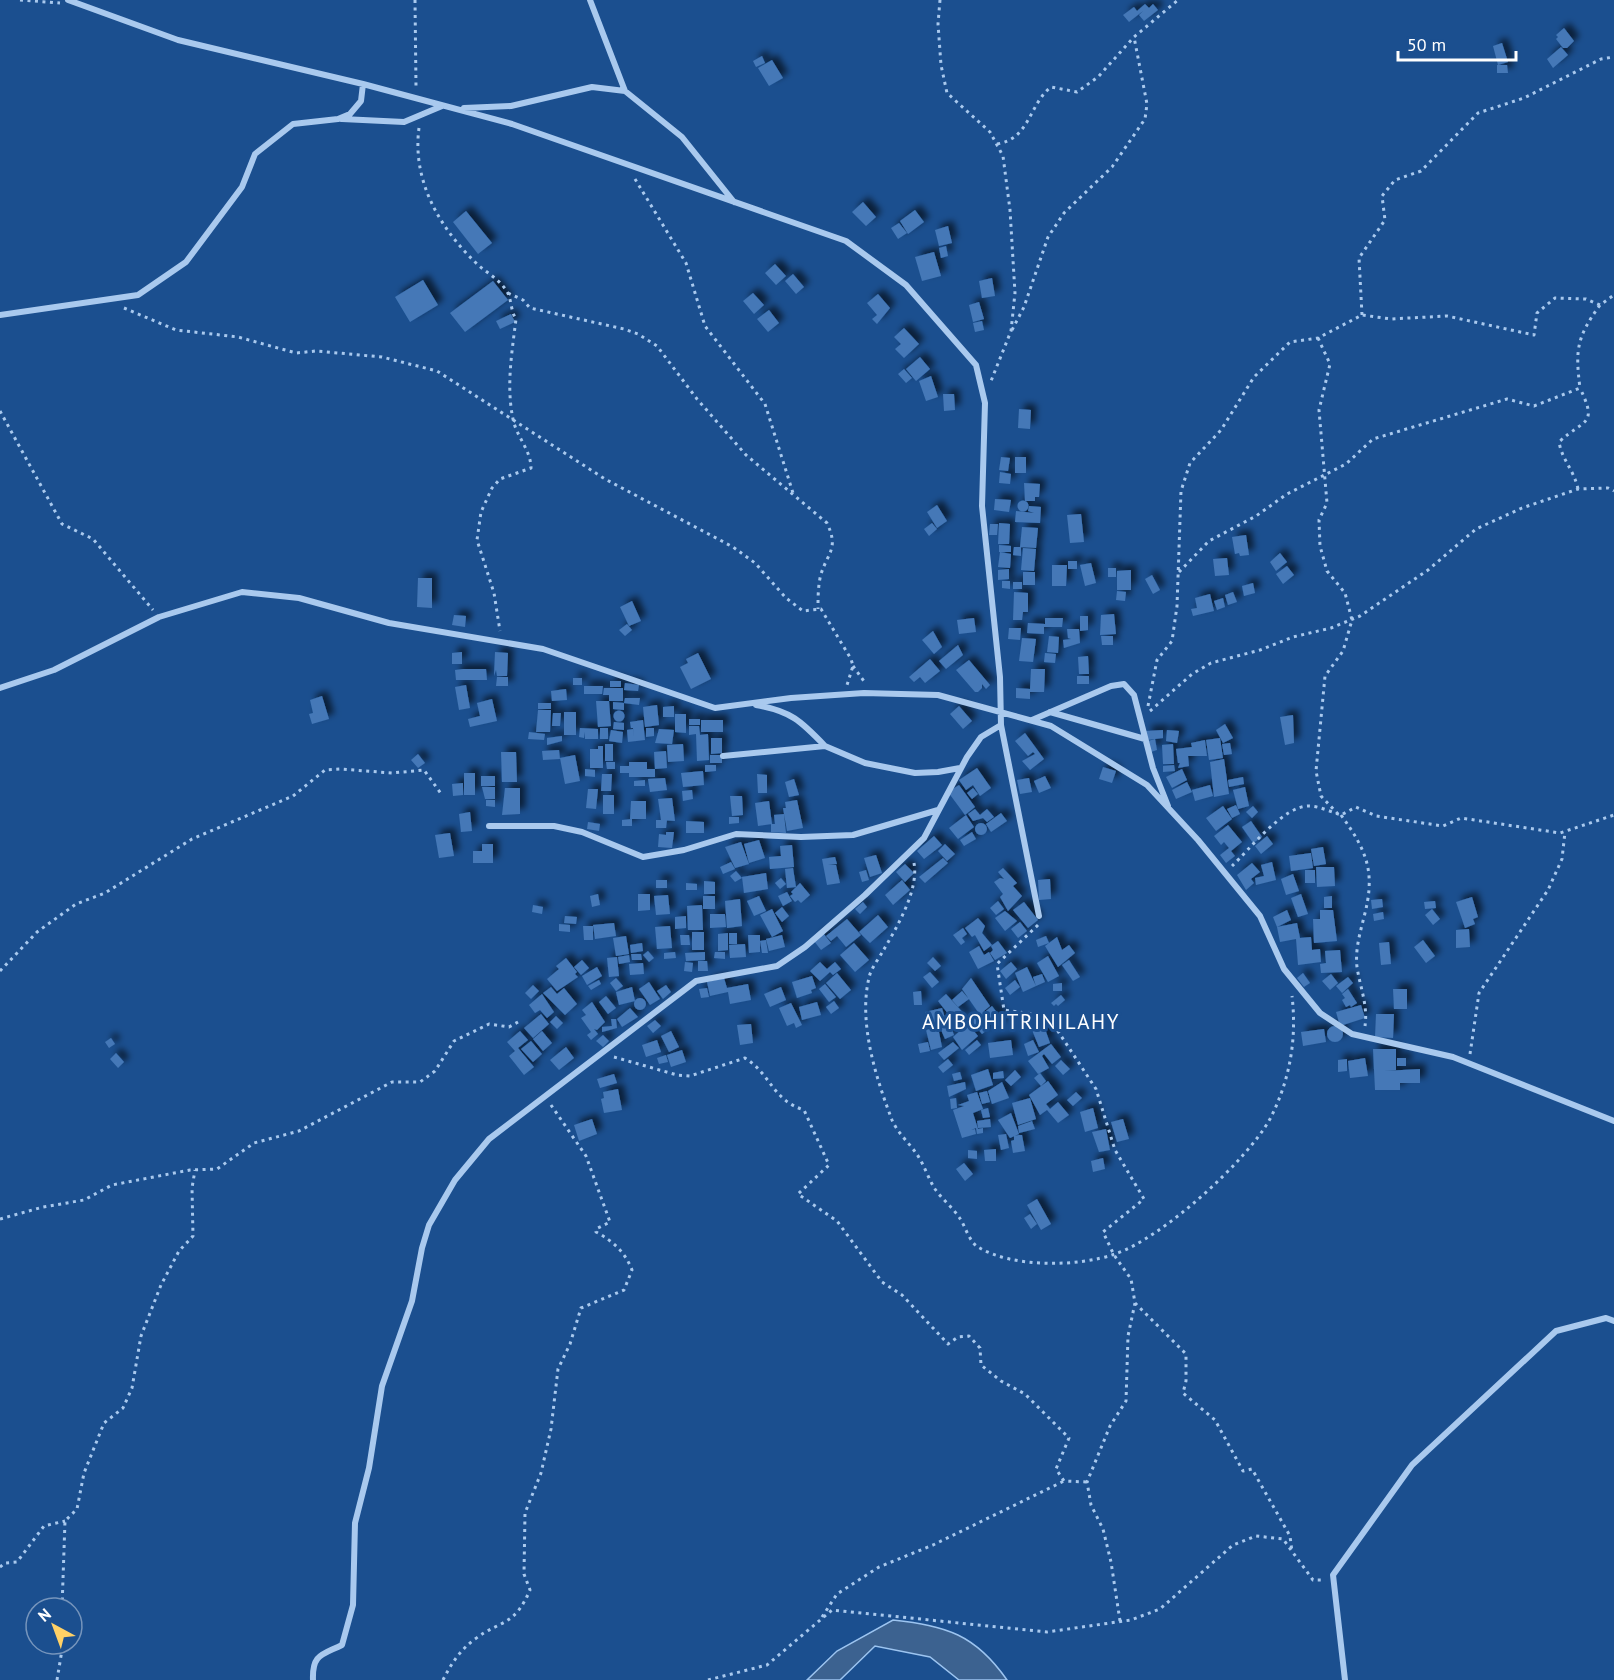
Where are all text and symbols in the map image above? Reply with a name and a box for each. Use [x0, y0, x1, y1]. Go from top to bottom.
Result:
scale bar [1398, 24, 1516, 62]
text: 50 m [1407, 33, 1446, 56]
district label: AMBOHITRINILAHY [922, 1008, 1120, 1035]
north arrow [24, 1596, 84, 1656]
text: N [34, 1604, 55, 1626]

